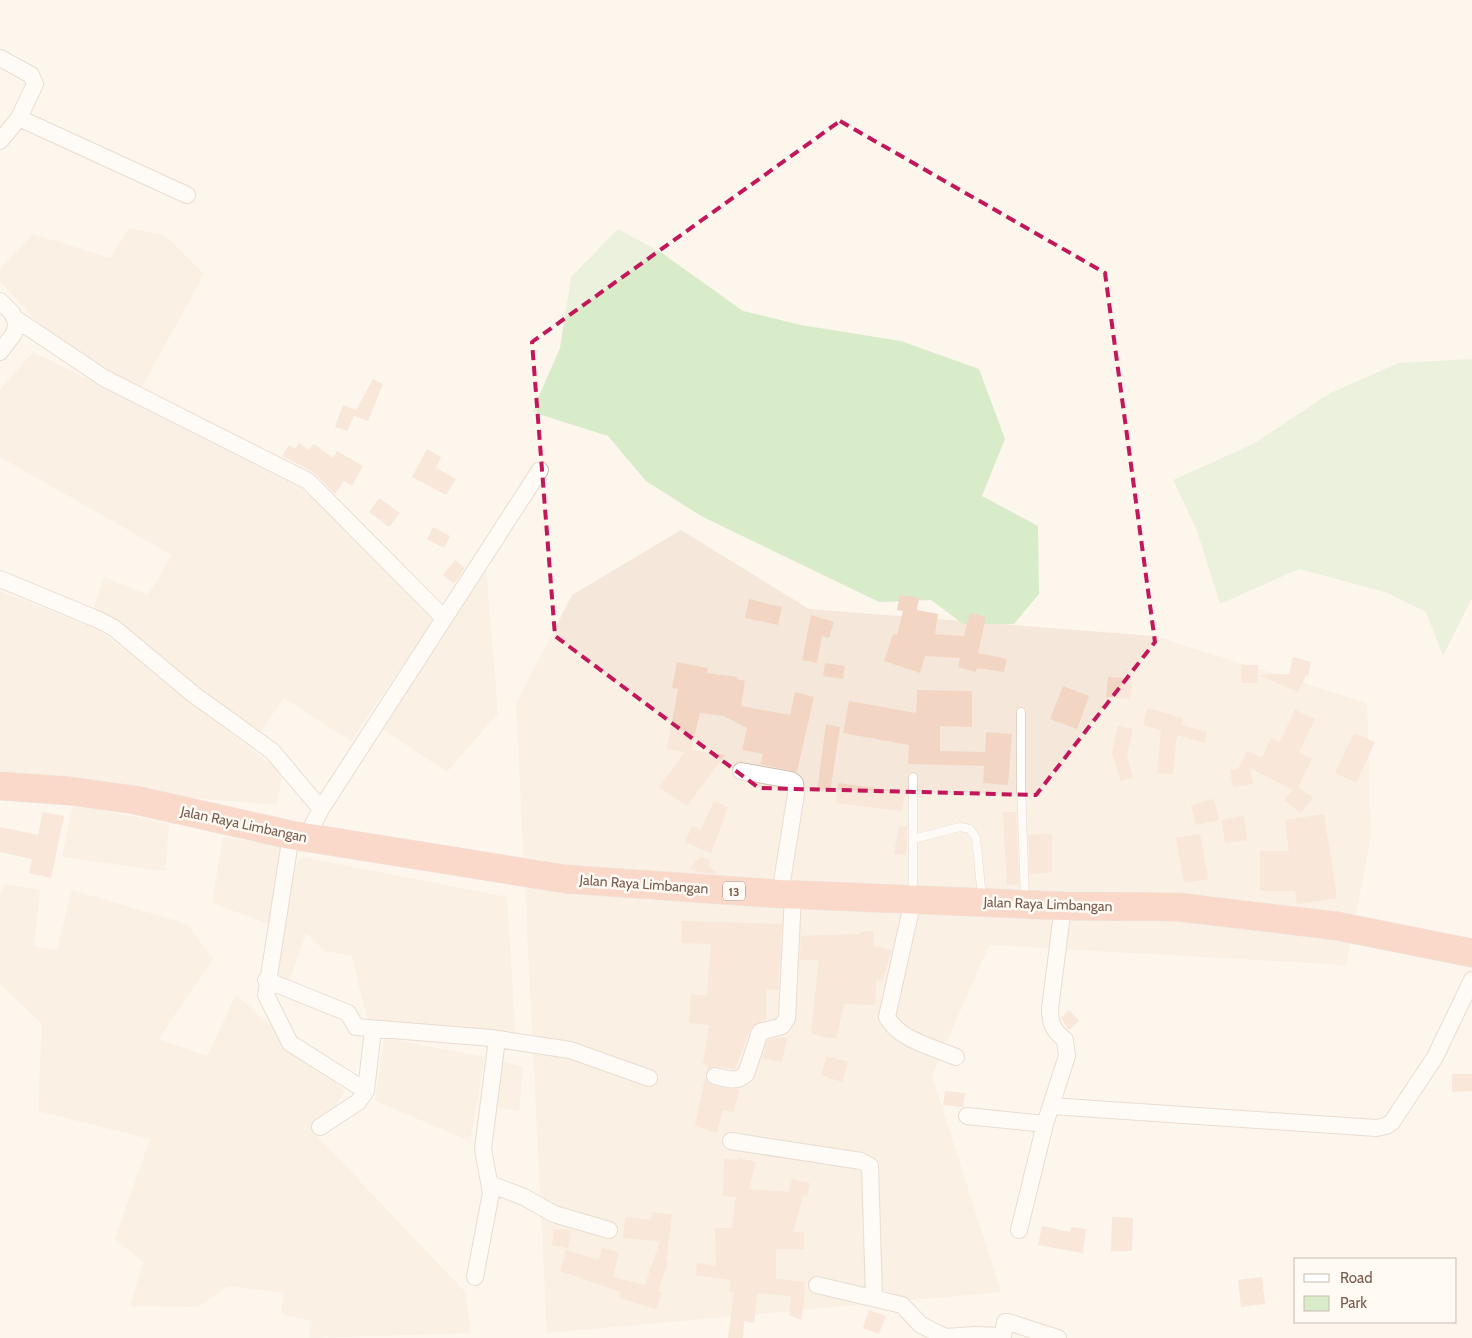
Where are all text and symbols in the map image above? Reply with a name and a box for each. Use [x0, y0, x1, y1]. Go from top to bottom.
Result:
street label: Jalan Raya Limbangan [178, 802, 309, 846]
street label: Jalan Raya Limbangan [578, 870, 709, 897]
road number: 13 [723, 881, 745, 900]
street label: Jalan Raya Limbangan [982, 893, 1113, 915]
legend [1294, 1258, 1457, 1323]
text: Road [1340, 1269, 1373, 1287]
text: Park [1340, 1294, 1367, 1312]

